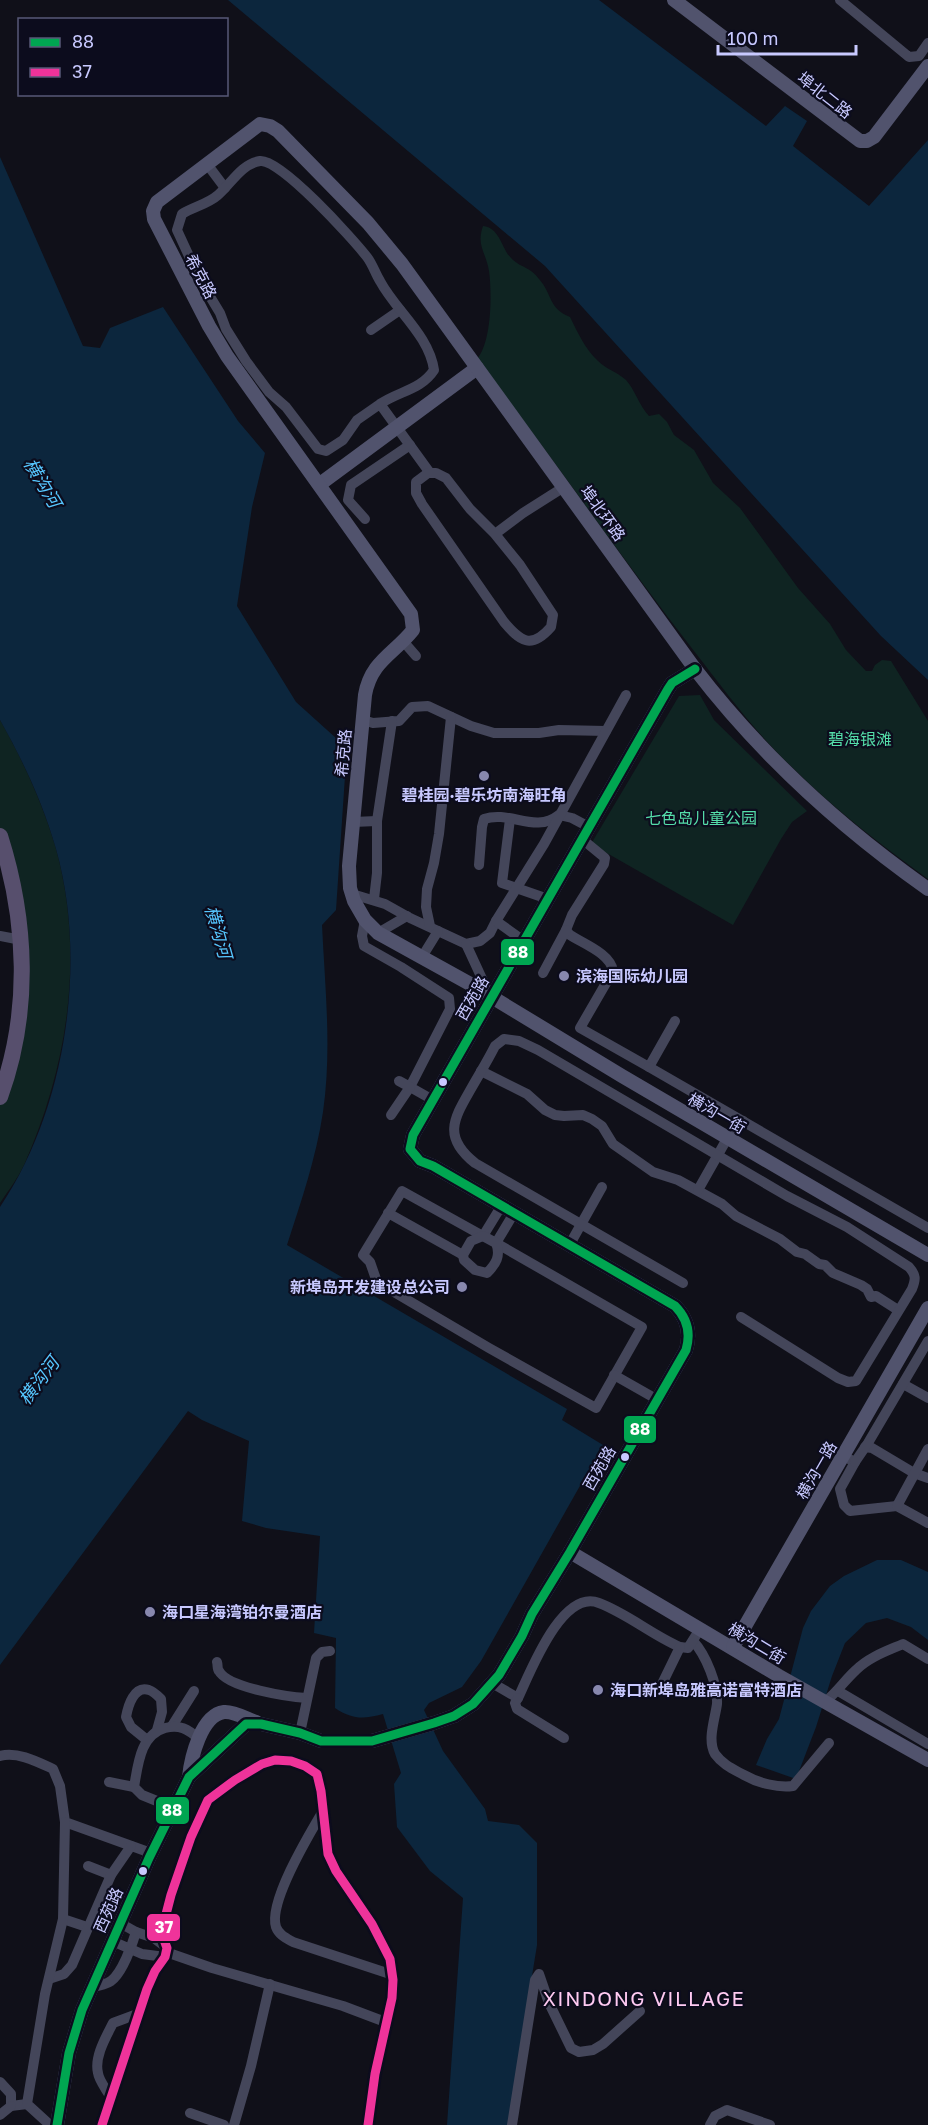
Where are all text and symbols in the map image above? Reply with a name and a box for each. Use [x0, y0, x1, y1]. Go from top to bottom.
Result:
legend [18, 18, 228, 96]
scale bar [718, 18, 856, 56]
text: 100 m [727, 27, 778, 49]
text: 88 [72, 30, 94, 52]
text: 37 [72, 60, 92, 82]
street label: 埠北二路 [794, 67, 856, 123]
street label: 希克路 [181, 250, 221, 302]
water label: 横沟河 [20, 454, 68, 514]
street label: 埠北环路 [576, 481, 630, 545]
street label: 希克路 [331, 728, 355, 778]
park label: 碧海银滩 [828, 729, 892, 749]
marker: 碧桂园·碧乐坊南海旺角 [477, 769, 491, 783]
place label: 碧桂园·碧乐坊南海旺角 [401, 785, 567, 805]
park label: 七色岛儿童公园 [645, 808, 757, 828]
water label: 横沟河 [201, 903, 238, 964]
line badge: 88 [500, 938, 535, 966]
text: 88 [508, 942, 528, 962]
place label: 滨海国际幼儿园 [576, 966, 688, 986]
marker: 滨海国际幼儿园 [557, 969, 571, 983]
street label: 西苑路 [451, 972, 493, 1024]
unlabelled marker [437, 1076, 449, 1088]
street label: 横沟一街 [684, 1088, 750, 1138]
place label: 新埠岛开发建设总公司 [290, 1277, 450, 1297]
marker: 新埠岛开发建设总公司 [455, 1280, 469, 1294]
water label: 横沟河 [13, 1350, 65, 1409]
line badge: 88 [623, 1415, 657, 1444]
text: 88 [630, 1419, 650, 1439]
street label: 横沟一路 [791, 1437, 841, 1503]
street label: 西苑路 [578, 1442, 620, 1494]
unlabelled marker [619, 1451, 631, 1463]
place label: 海口星海湾铂尔曼酒店 [162, 1602, 322, 1622]
marker: 海口星海湾铂尔曼酒店 [143, 1605, 157, 1619]
street label: 横沟二街 [724, 1618, 790, 1668]
place label: 海口新埠岛雅高诺富特酒店 [610, 1680, 802, 1700]
marker: 海口新埠岛雅高诺富特酒店 [591, 1683, 605, 1697]
line badge: 88 [155, 1796, 190, 1825]
text: 88 [162, 1800, 182, 1820]
unlabelled marker [137, 1865, 149, 1877]
street label: 西苑路 [89, 1884, 127, 1936]
line badge: 37 [146, 1913, 181, 1942]
text: 37 [155, 1917, 174, 1937]
district label: XINDONG VILLAGE [543, 1986, 745, 2010]

